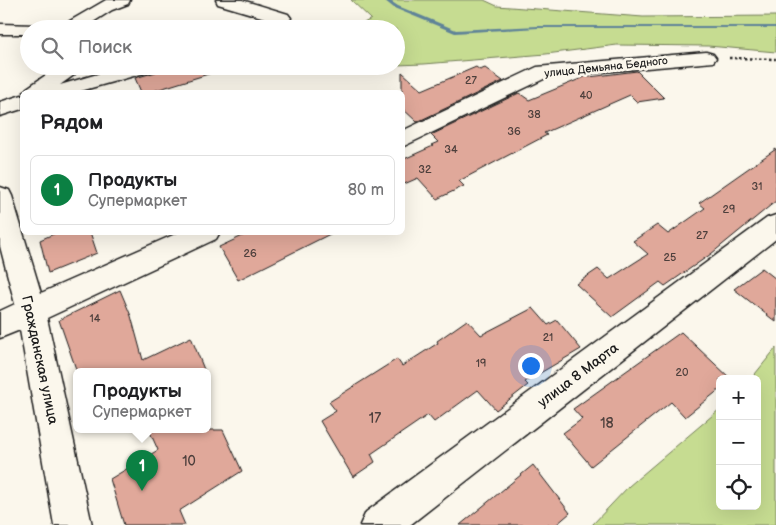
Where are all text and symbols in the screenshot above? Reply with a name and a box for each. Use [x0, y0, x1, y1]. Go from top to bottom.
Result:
search box [20, 20, 405, 75]
icon: search [38, 34, 66, 62]
text: Поиск [78, 36, 132, 59]
street label: улица Демьяна Бедного [544, 54, 669, 80]
house number: 27 [465, 74, 478, 87]
house number: 40 [579, 89, 593, 102]
house number: 38 [527, 108, 541, 121]
text: Рядом [40, 110, 103, 135]
house number: 36 [507, 125, 521, 138]
house number: 34 [444, 143, 458, 156]
house number: 32 [418, 163, 432, 176]
text: Продукты [88, 169, 177, 192]
house number: 31 [751, 180, 763, 193]
text: 1 [54, 181, 60, 200]
text: 80 m [348, 181, 384, 200]
text: Супермаркет [88, 192, 187, 211]
house number: 29 [723, 203, 735, 216]
house number: 27 [696, 229, 709, 242]
house number: 26 [243, 247, 257, 260]
house number: 25 [664, 251, 676, 264]
street label: Гражданская улица [18, 294, 62, 427]
house number: 14 [90, 312, 101, 325]
house number: 21 [543, 331, 553, 344]
street label: улица 8 Марта [534, 339, 622, 411]
your location [518, 353, 544, 379]
house number: 19 [476, 357, 486, 370]
house number: 20 [676, 366, 689, 379]
popup [73, 368, 211, 433]
map controls [716, 375, 761, 510]
button: + [716, 375, 761, 420]
text: Продукты [92, 380, 182, 403]
text: Супермаркет [92, 403, 192, 422]
house number: 17 [369, 410, 381, 427]
house number: 18 [600, 415, 614, 432]
button: − [716, 420, 761, 465]
pin: 1 [126, 450, 158, 491]
house number: 10 [182, 453, 196, 470]
button: locate [716, 465, 761, 510]

